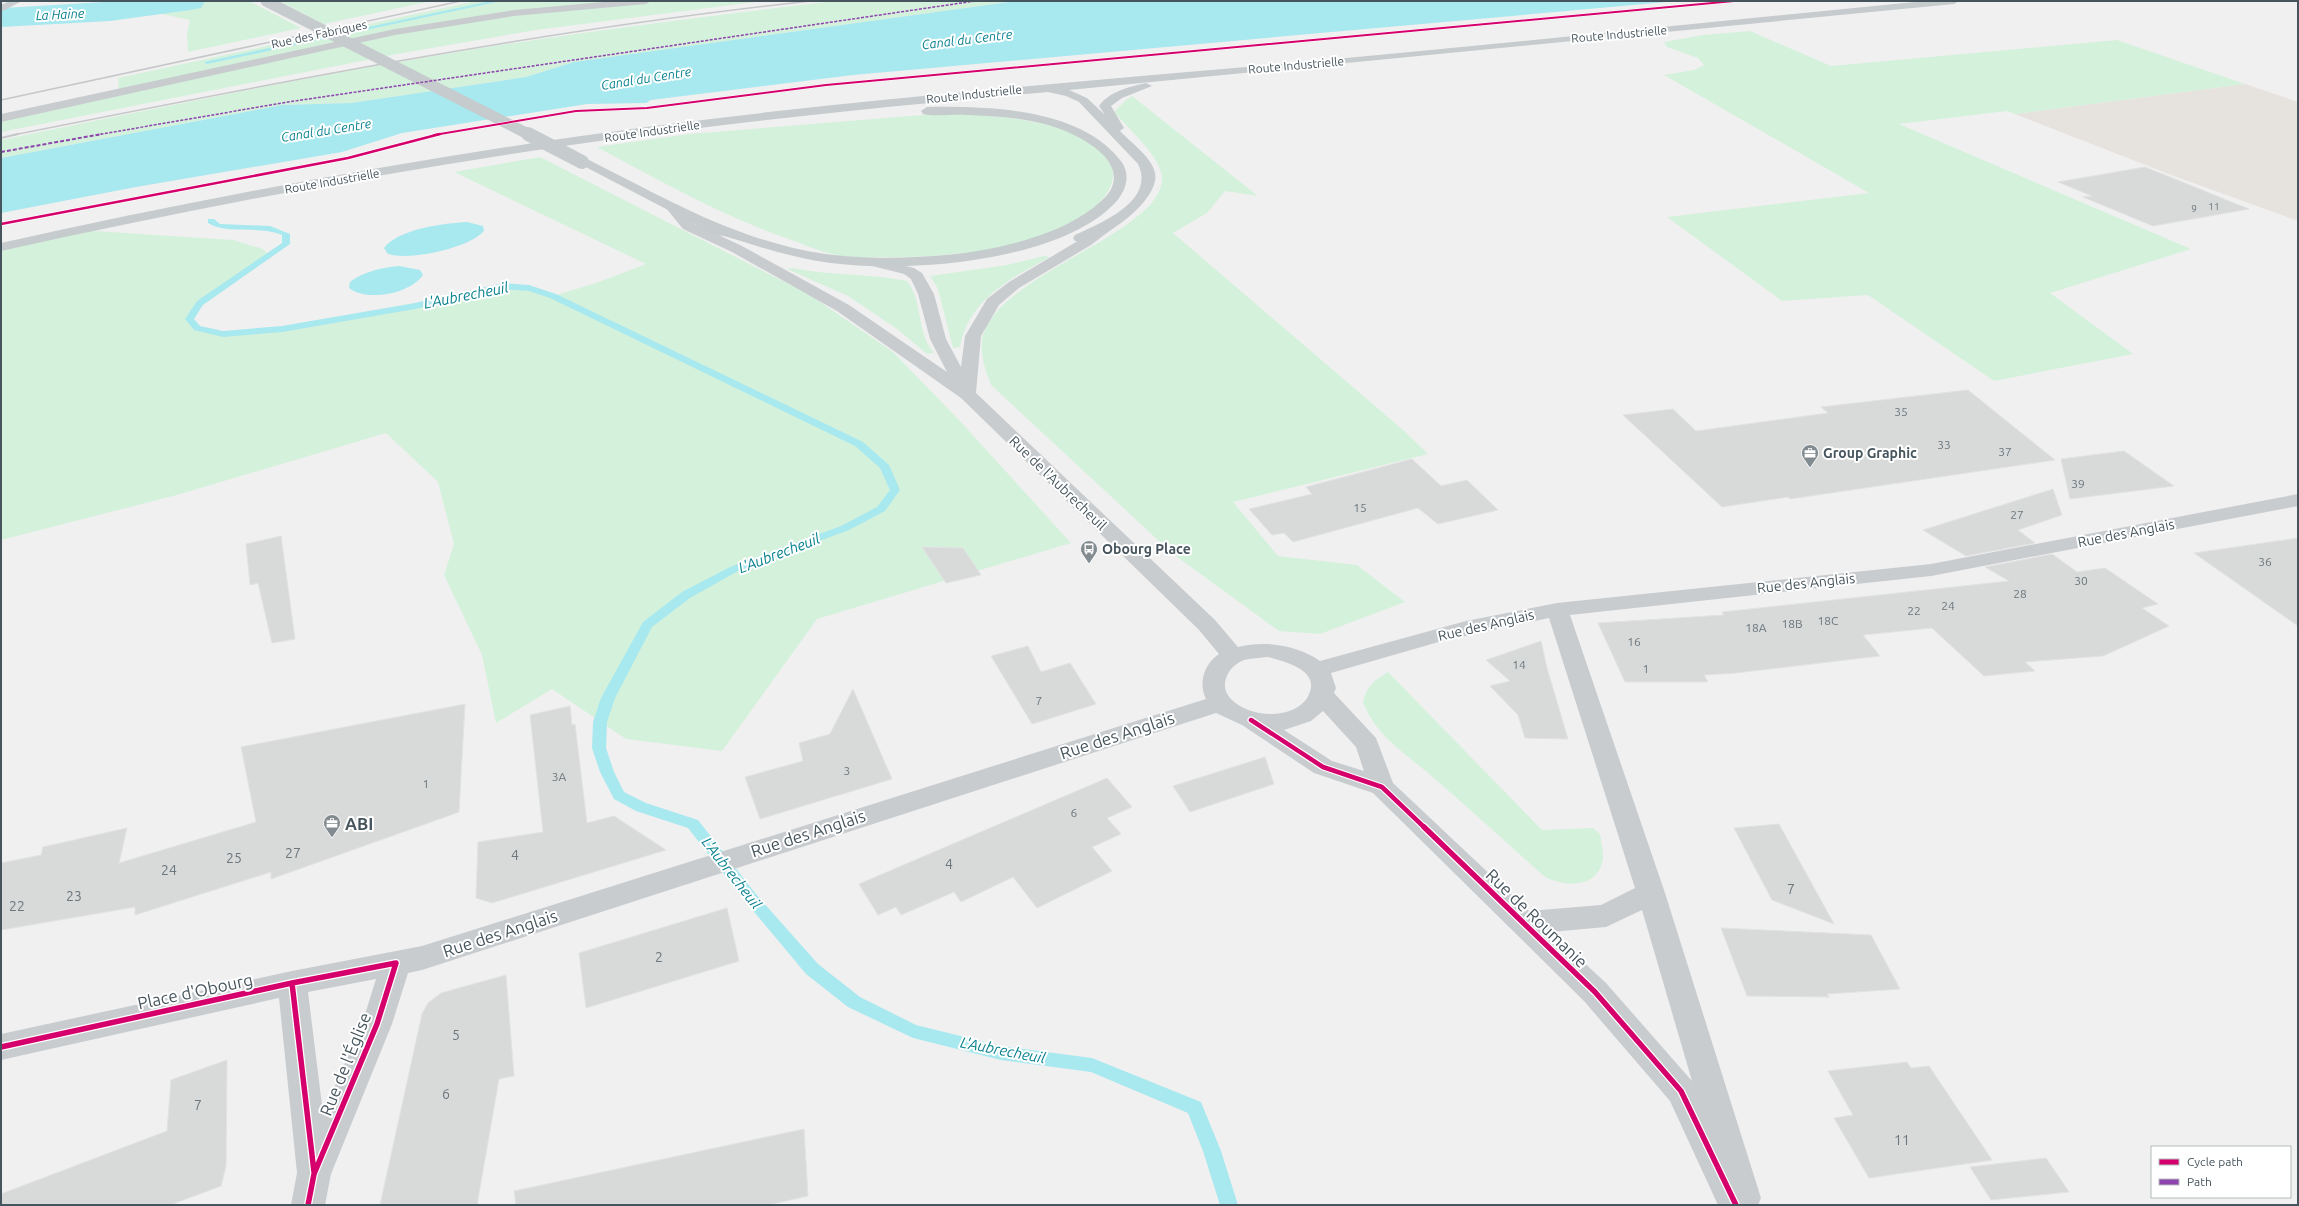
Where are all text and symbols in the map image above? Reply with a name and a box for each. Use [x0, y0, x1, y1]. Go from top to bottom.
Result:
water label: La Haine [35, 6, 85, 22]
street label: Rue des Fabriques [270, 18, 368, 50]
street label: Route Industrielle [1571, 23, 1667, 45]
water label: Canal du Centre [921, 26, 1014, 52]
street label: Route Industrielle [1248, 54, 1344, 76]
water label: Canal du Centre [600, 64, 693, 92]
street label: Route Industrielle [926, 83, 1022, 105]
water label: Canal du Centre [280, 116, 373, 144]
street label: Route Industrielle [604, 118, 700, 144]
street label: Route Industrielle [284, 166, 380, 196]
house number: 11 [2208, 201, 2220, 212]
house number: 9 [2191, 203, 2197, 214]
water label: L'Aubrecheuil [422, 278, 511, 312]
house number: 35 [1894, 405, 1908, 418]
street label: Rue de l'Aubrecheuil [1006, 433, 1110, 534]
house number: 33 [1937, 438, 1951, 451]
office icon: Group Graphic [1800, 443, 1820, 468]
place label: Group Graphic [1823, 445, 1917, 461]
house number: 37 [1998, 445, 2012, 458]
house number: 39 [2071, 477, 2085, 490]
house number: 15 [1353, 501, 1367, 514]
house number: 27 [2010, 508, 2024, 521]
street label: Rue des Anglais [2076, 516, 2176, 550]
water label: L'Aubrecheuil [736, 529, 823, 576]
bus stop icon: Obourg Place [1079, 539, 1099, 564]
place label: Obourg Place [1102, 541, 1191, 557]
house number: 36 [2258, 555, 2272, 568]
street label: Rue des Anglais [1756, 570, 1856, 596]
house number: 30 [2074, 574, 2088, 587]
house number: 28 [2013, 587, 2027, 600]
house number: 24 [1941, 599, 1955, 612]
house number: 22 [1907, 604, 1921, 617]
street label: Rue des Anglais [1436, 606, 1536, 644]
house number: 18C [1818, 614, 1839, 627]
house number: 18B [1781, 617, 1803, 630]
house number: 18A [1745, 621, 1767, 634]
house number: 16 [1627, 635, 1641, 648]
house number: 14 [1512, 658, 1526, 671]
house number: 1 [1643, 662, 1649, 675]
house number: 7 [1036, 694, 1042, 707]
street label: Rue des Anglais [1057, 708, 1177, 762]
house number: 3 [844, 764, 850, 777]
house number: 3A [552, 770, 566, 783]
house number: 1 [423, 777, 429, 790]
street label: Rue des Anglais [748, 806, 868, 860]
house number: 6 [1071, 806, 1078, 819]
office icon: ABI [322, 813, 342, 838]
place label: ABI [345, 814, 373, 833]
water label: L'Aubrecheuil [699, 834, 766, 913]
house number: 27 [285, 845, 301, 861]
house number: 4 [511, 847, 519, 863]
house number: 25 [226, 850, 242, 866]
house number: 4 [945, 856, 953, 872]
house number: 24 [161, 862, 177, 878]
street label: Rue de Roumanie [1482, 865, 1592, 971]
house number: 7 [1787, 881, 1795, 897]
house number: 23 [66, 888, 82, 904]
house number: 22 [9, 898, 25, 914]
street label: Rue des Anglais [440, 906, 560, 960]
house number: 2 [655, 949, 663, 965]
street label: Place d'Obourg [136, 970, 254, 1012]
street label: Rue de l'Église [315, 1009, 374, 1118]
house number: 5 [452, 1027, 460, 1043]
water label: L'Aubrecheuil [959, 1033, 1048, 1067]
house number: 6 [442, 1086, 450, 1102]
house number: 7 [194, 1097, 202, 1113]
house number: 11 [1894, 1132, 1910, 1148]
legend [2151, 1146, 2291, 1198]
text: Cycle path [2187, 1155, 2243, 1168]
text: Path [2187, 1175, 2212, 1188]

